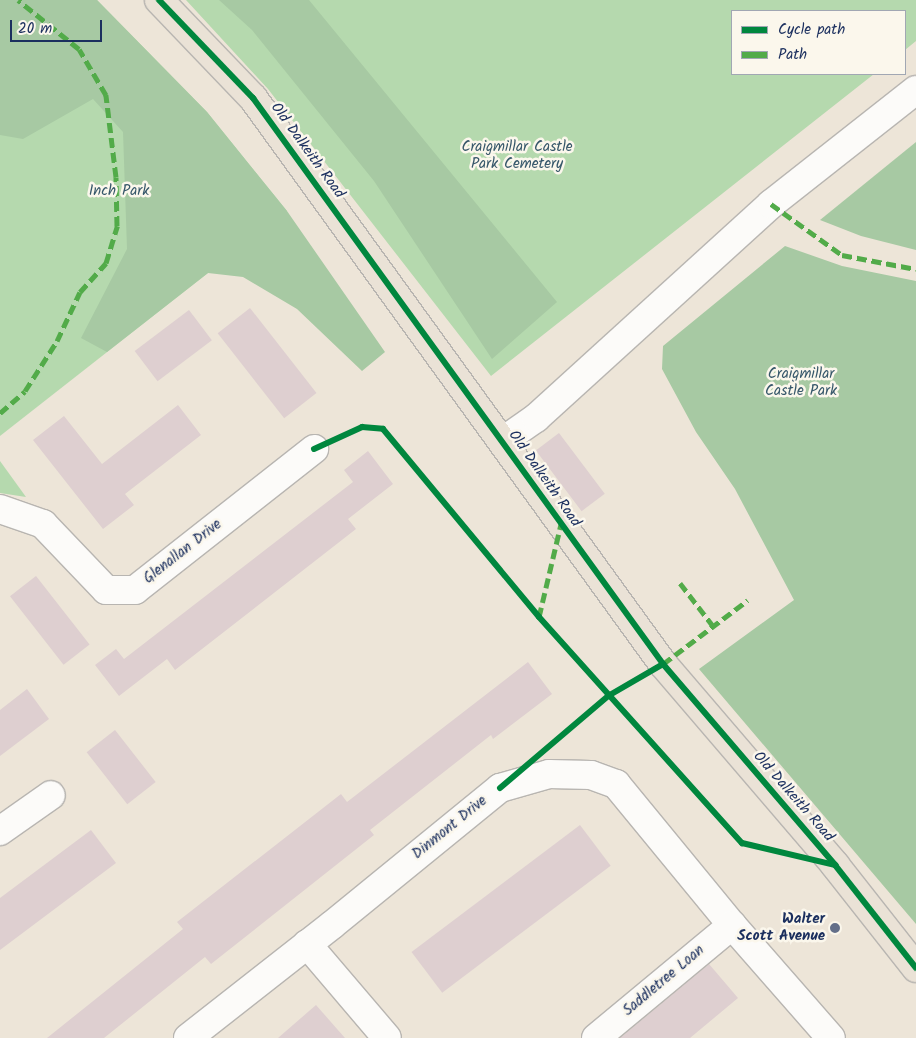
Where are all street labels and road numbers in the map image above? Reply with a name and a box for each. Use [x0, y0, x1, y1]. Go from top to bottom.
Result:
street label: Old Dalkeith Road [266, 100, 348, 202]
street label: Old Dalkeith Road [504, 427, 584, 531]
street label: Glenallan Drive [140, 516, 226, 588]
street label: Old Dalkeith Road [749, 748, 837, 846]
street label: Dinmont Drive [409, 792, 491, 864]
street label: Saddletree Loan [620, 942, 708, 1020]

